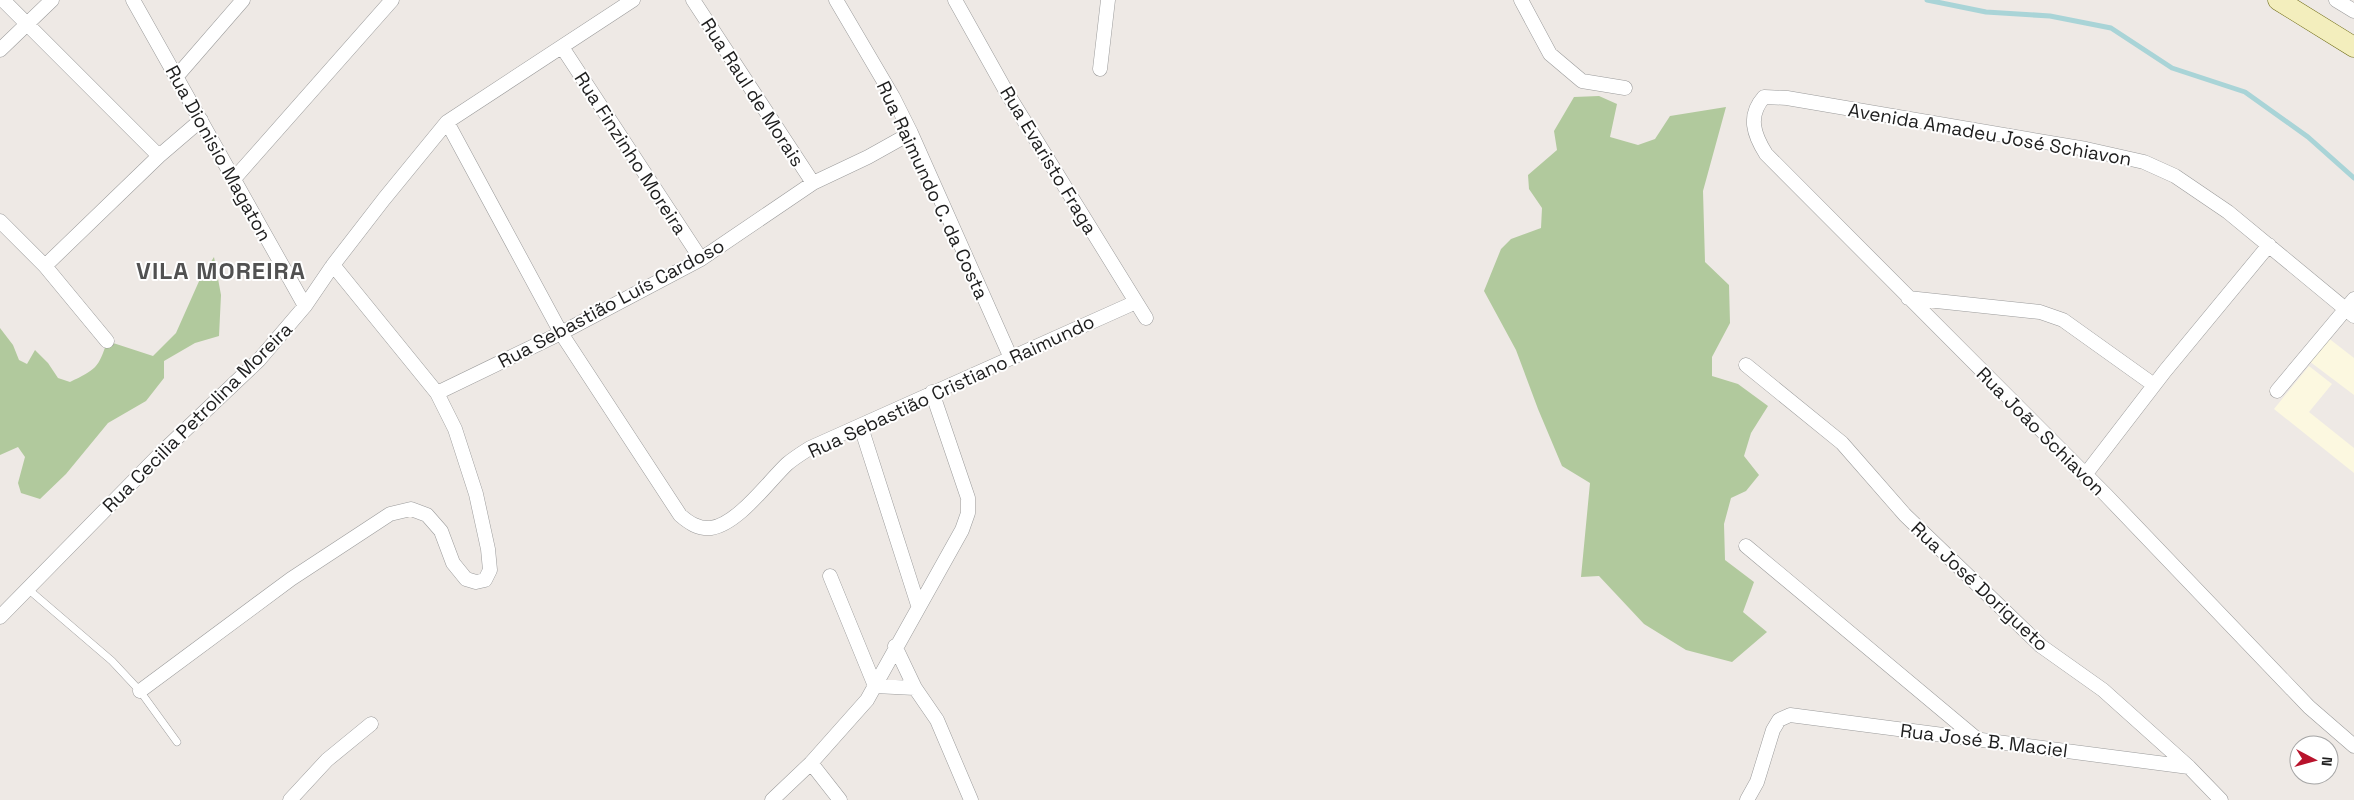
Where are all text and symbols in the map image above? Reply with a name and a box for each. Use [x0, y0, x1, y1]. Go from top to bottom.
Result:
street label: Rua Raul de Morais [695, 13, 810, 171]
street label: Rua Dionisio Magaton [160, 61, 277, 246]
street label: Rua Finzinho Moreira [569, 67, 693, 239]
street label: Rua Raimundo C. da Costa [871, 77, 994, 303]
street label: Rua Evaristo Fraga [994, 82, 1103, 239]
street label: Avenida Amadeu José Schiavon [1846, 97, 2134, 172]
street label: Rua Sebastião Luís Cardoso [494, 233, 729, 374]
district label: VILA MOREIRA [136, 255, 306, 286]
street label: Rua Sebastião Cristiano Raimundo [804, 309, 1098, 464]
street label: Rua Cecilia Petrolina Moreira [97, 317, 298, 518]
street label: Rua João Schiavon [1971, 362, 2110, 501]
street label: Rua José Dorigueto [1906, 516, 2054, 657]
street label: Rua José B. Maciel [1899, 718, 2069, 763]
north arrow [2289, 735, 2339, 785]
text: N [2317, 756, 2336, 767]

